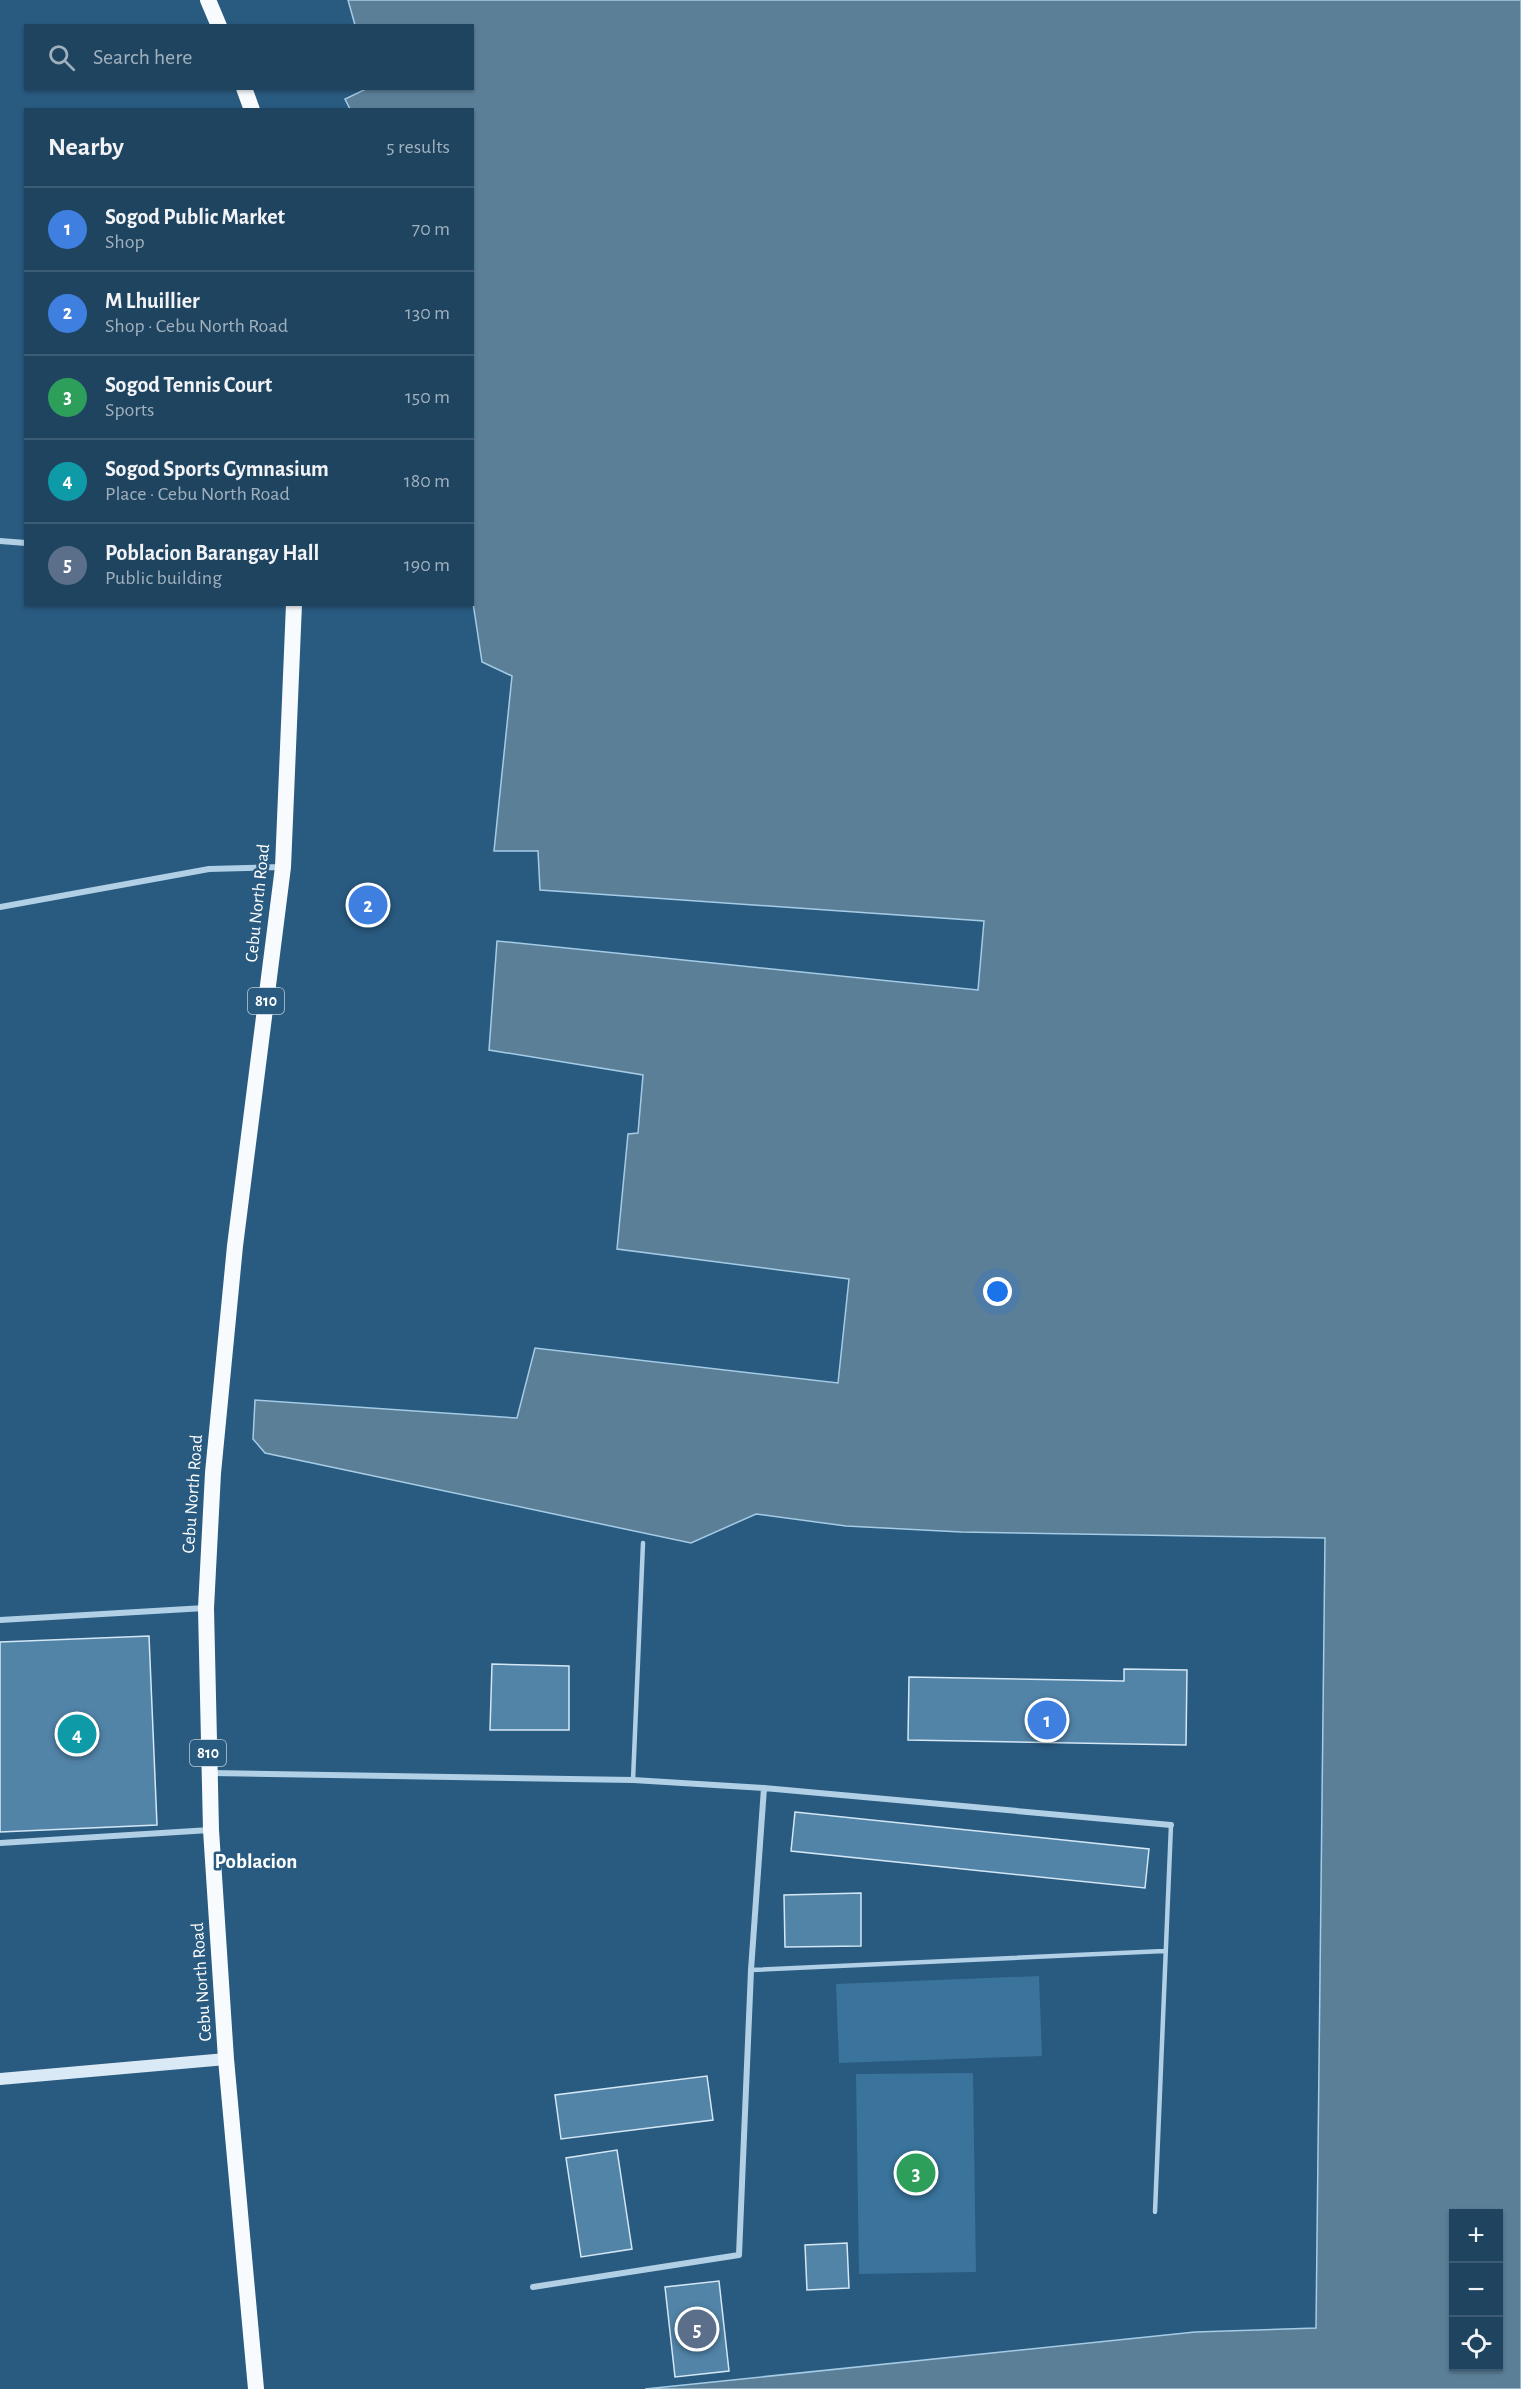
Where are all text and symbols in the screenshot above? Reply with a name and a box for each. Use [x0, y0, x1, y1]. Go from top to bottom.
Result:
search box [24, 24, 474, 90]
icon: search [45, 41, 78, 74]
text: Search here [93, 46, 192, 68]
text: Nearby [48, 134, 124, 160]
text: 5 results [386, 137, 450, 157]
text: Sogod Public Market [105, 206, 285, 228]
text: 1 [64, 219, 71, 239]
text: 70 m [412, 219, 450, 239]
text: Shop [105, 232, 145, 252]
text: M Lhuillier [105, 290, 200, 312]
text: 2 [63, 303, 72, 323]
text: 130 m [405, 303, 450, 323]
text: Shop · Cebu North Road [105, 316, 288, 336]
text: Sogod Tennis Court [105, 374, 272, 396]
text: 3 [63, 387, 72, 407]
text: 150 m [405, 387, 450, 407]
text: Sports [105, 400, 154, 420]
text: Sogod Sports Gymnasium [105, 458, 329, 480]
text: 4 [62, 471, 73, 491]
text: 180 m [404, 471, 450, 491]
text: Place · Cebu North Road [105, 484, 290, 504]
text: Poblacion Barangay Hall [105, 542, 319, 564]
text: 5 [63, 555, 72, 575]
text: 190 m [404, 555, 450, 575]
text: Public building [105, 568, 222, 588]
street label: Cebu North Road [243, 843, 273, 963]
pin: 2 [348, 882, 388, 928]
road number: 810 [248, 988, 284, 1014]
your location [983, 1277, 1012, 1306]
street label: Cebu North Road [180, 1434, 206, 1554]
pin: 1 [1028, 1698, 1066, 1742]
pin: 4 [58, 1712, 97, 1756]
road number: 810 [190, 1740, 226, 1766]
district label: Poblacion [215, 1851, 297, 1872]
street label: Cebu North Road [189, 1922, 215, 2042]
pin: 3 [896, 2150, 936, 2196]
map controls [1449, 2209, 1503, 2371]
button: + [1449, 2209, 1503, 2263]
button: − [1449, 2263, 1503, 2317]
pin: 5 [678, 2306, 716, 2352]
button: locate [1449, 2317, 1503, 2371]

